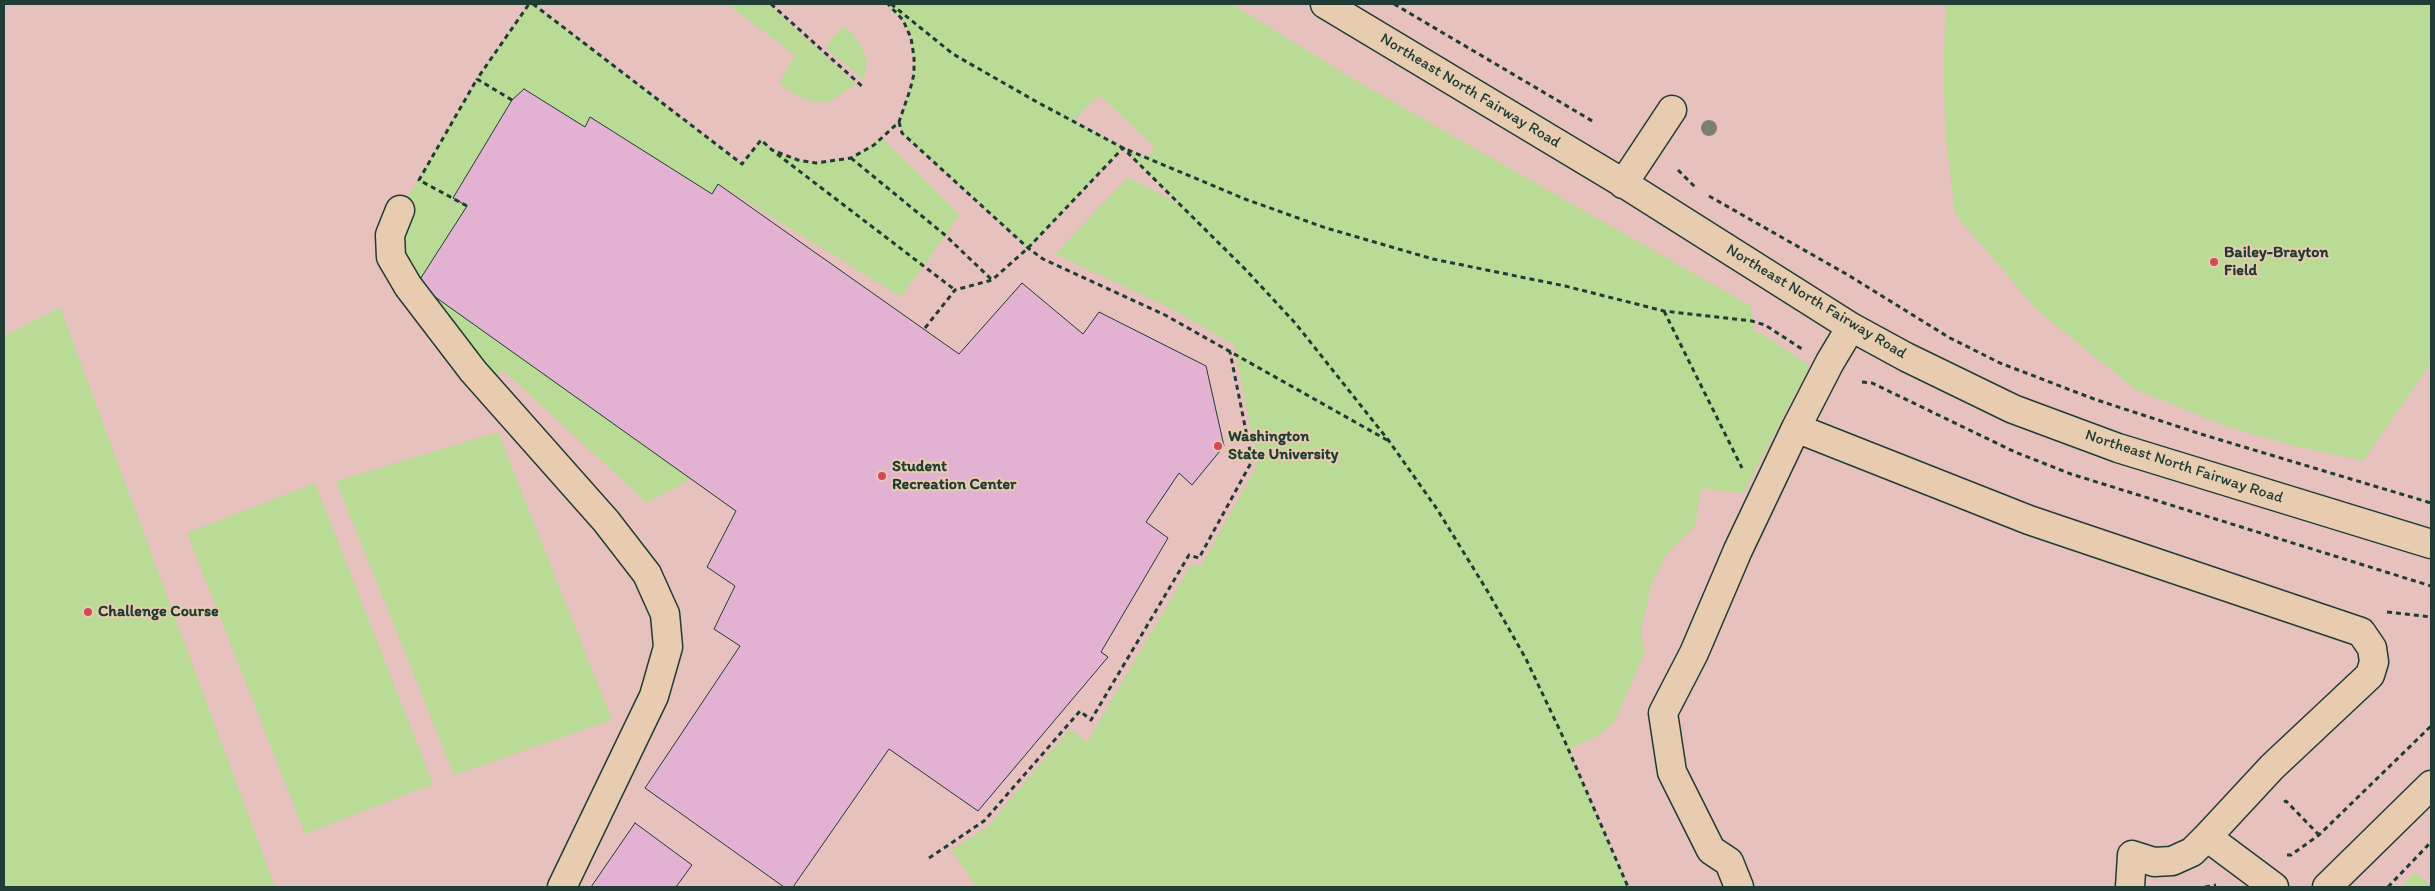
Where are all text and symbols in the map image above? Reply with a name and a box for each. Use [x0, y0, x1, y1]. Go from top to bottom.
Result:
street label: Northeast North Fairway Road [1376, 29, 1564, 153]
street label: Northeast North Fairway Road [1722, 240, 1910, 364]
place label: Bailey-Brayton Field [2224, 243, 2328, 281]
marker: Bailey-Brayton Field [2208, 256, 2220, 268]
street label: Northeast North Fairway Road [2083, 426, 2285, 508]
place label: Washington State University [1228, 427, 1338, 465]
marker: Washington State University [1212, 440, 1224, 452]
place label: Student Recreation Center [892, 457, 1016, 495]
marker: Student Recreation Center [876, 470, 888, 482]
place label: Challenge Course [98, 602, 219, 622]
marker: Challenge Course [82, 606, 94, 618]

